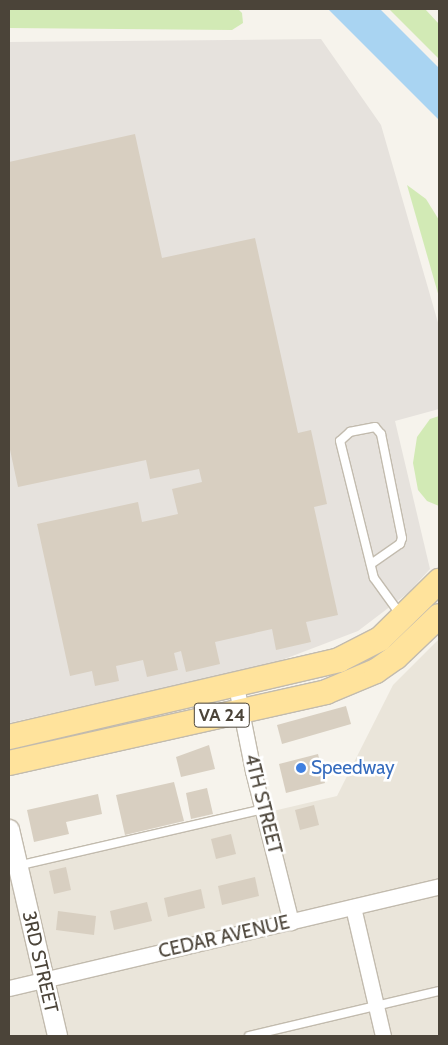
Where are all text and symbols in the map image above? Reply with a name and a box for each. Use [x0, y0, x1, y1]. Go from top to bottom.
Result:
road number: VA 24 [193, 700, 251, 730]
street label: 4TH STREET [240, 752, 286, 856]
place label: Speedway [311, 757, 395, 779]
marker: Speedway [295, 762, 307, 774]
street label: 3RD STREET [17, 909, 63, 1015]
street label: CEDAR AVENUE [156, 911, 292, 963]

